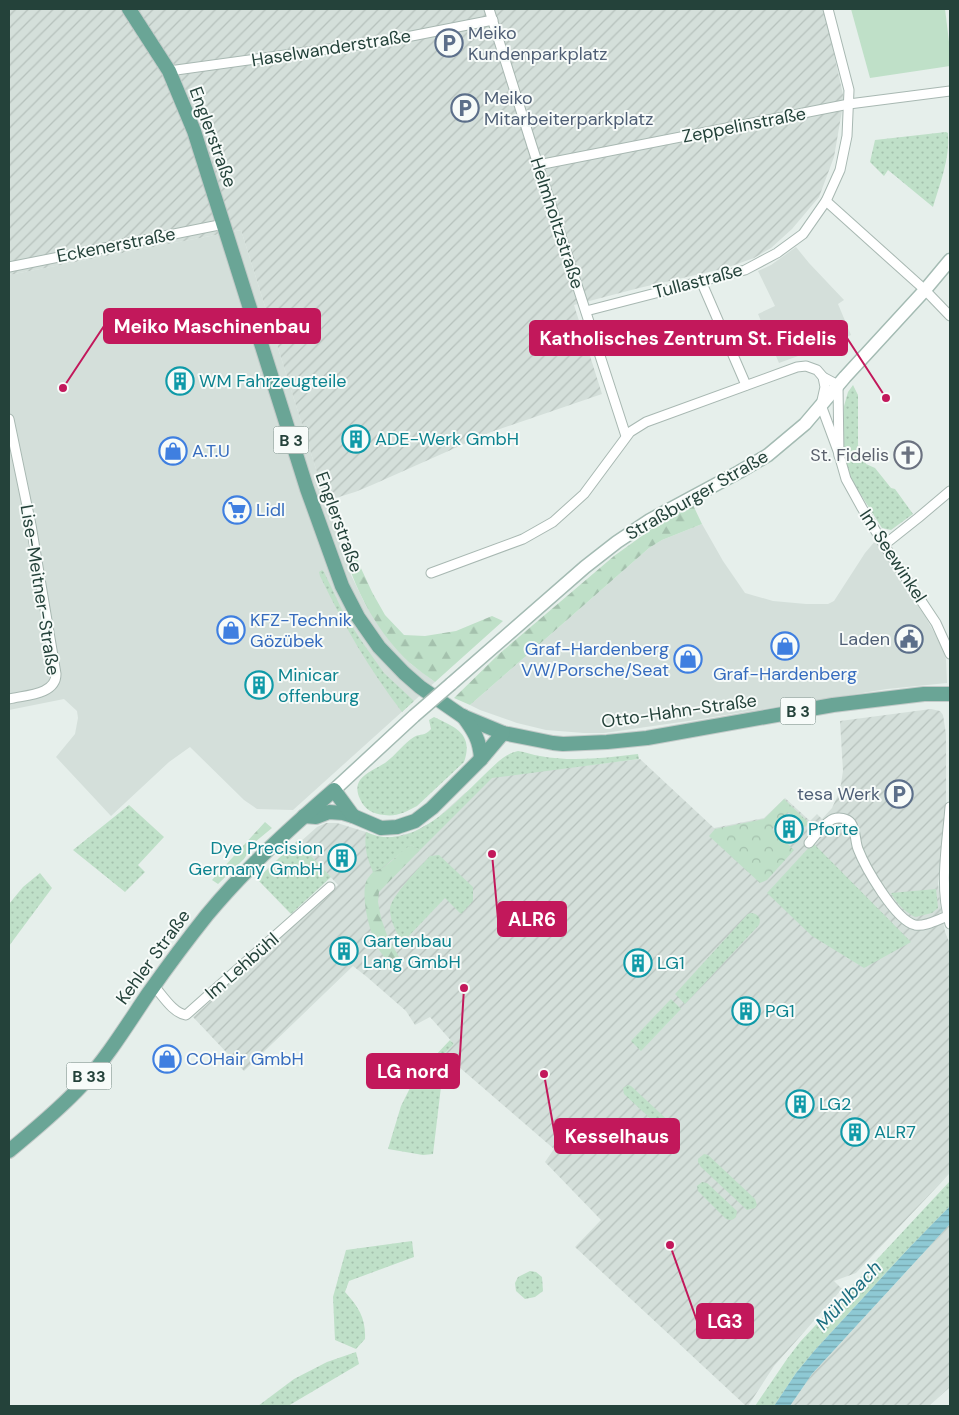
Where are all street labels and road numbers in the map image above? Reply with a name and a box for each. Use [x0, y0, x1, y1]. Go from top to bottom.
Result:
street label: Haselwanderstraße [250, 24, 412, 72]
street label: Englerstraße [184, 83, 242, 191]
street label: Zeppelinstraße [680, 101, 808, 149]
street label: Helmholtzstraße [524, 154, 590, 292]
street label: Eckenerstraße [55, 222, 177, 268]
street label: Tullastraße [651, 258, 745, 304]
road number: B 3 [274, 426, 308, 454]
street label: Straßburger Straße [621, 444, 773, 546]
street label: Englerstraße [310, 468, 368, 576]
street label: Lise-Meitner-Straße [15, 503, 65, 677]
street label: Im Seewinkel [854, 505, 932, 607]
street label: Otto-Hahn-Straße [600, 688, 758, 734]
road number: B 3 [780, 698, 816, 724]
street label: Kehler Straße [110, 905, 196, 1009]
street label: Im Lehbühl [200, 927, 284, 1005]
road number: B 33 [66, 1062, 112, 1090]

